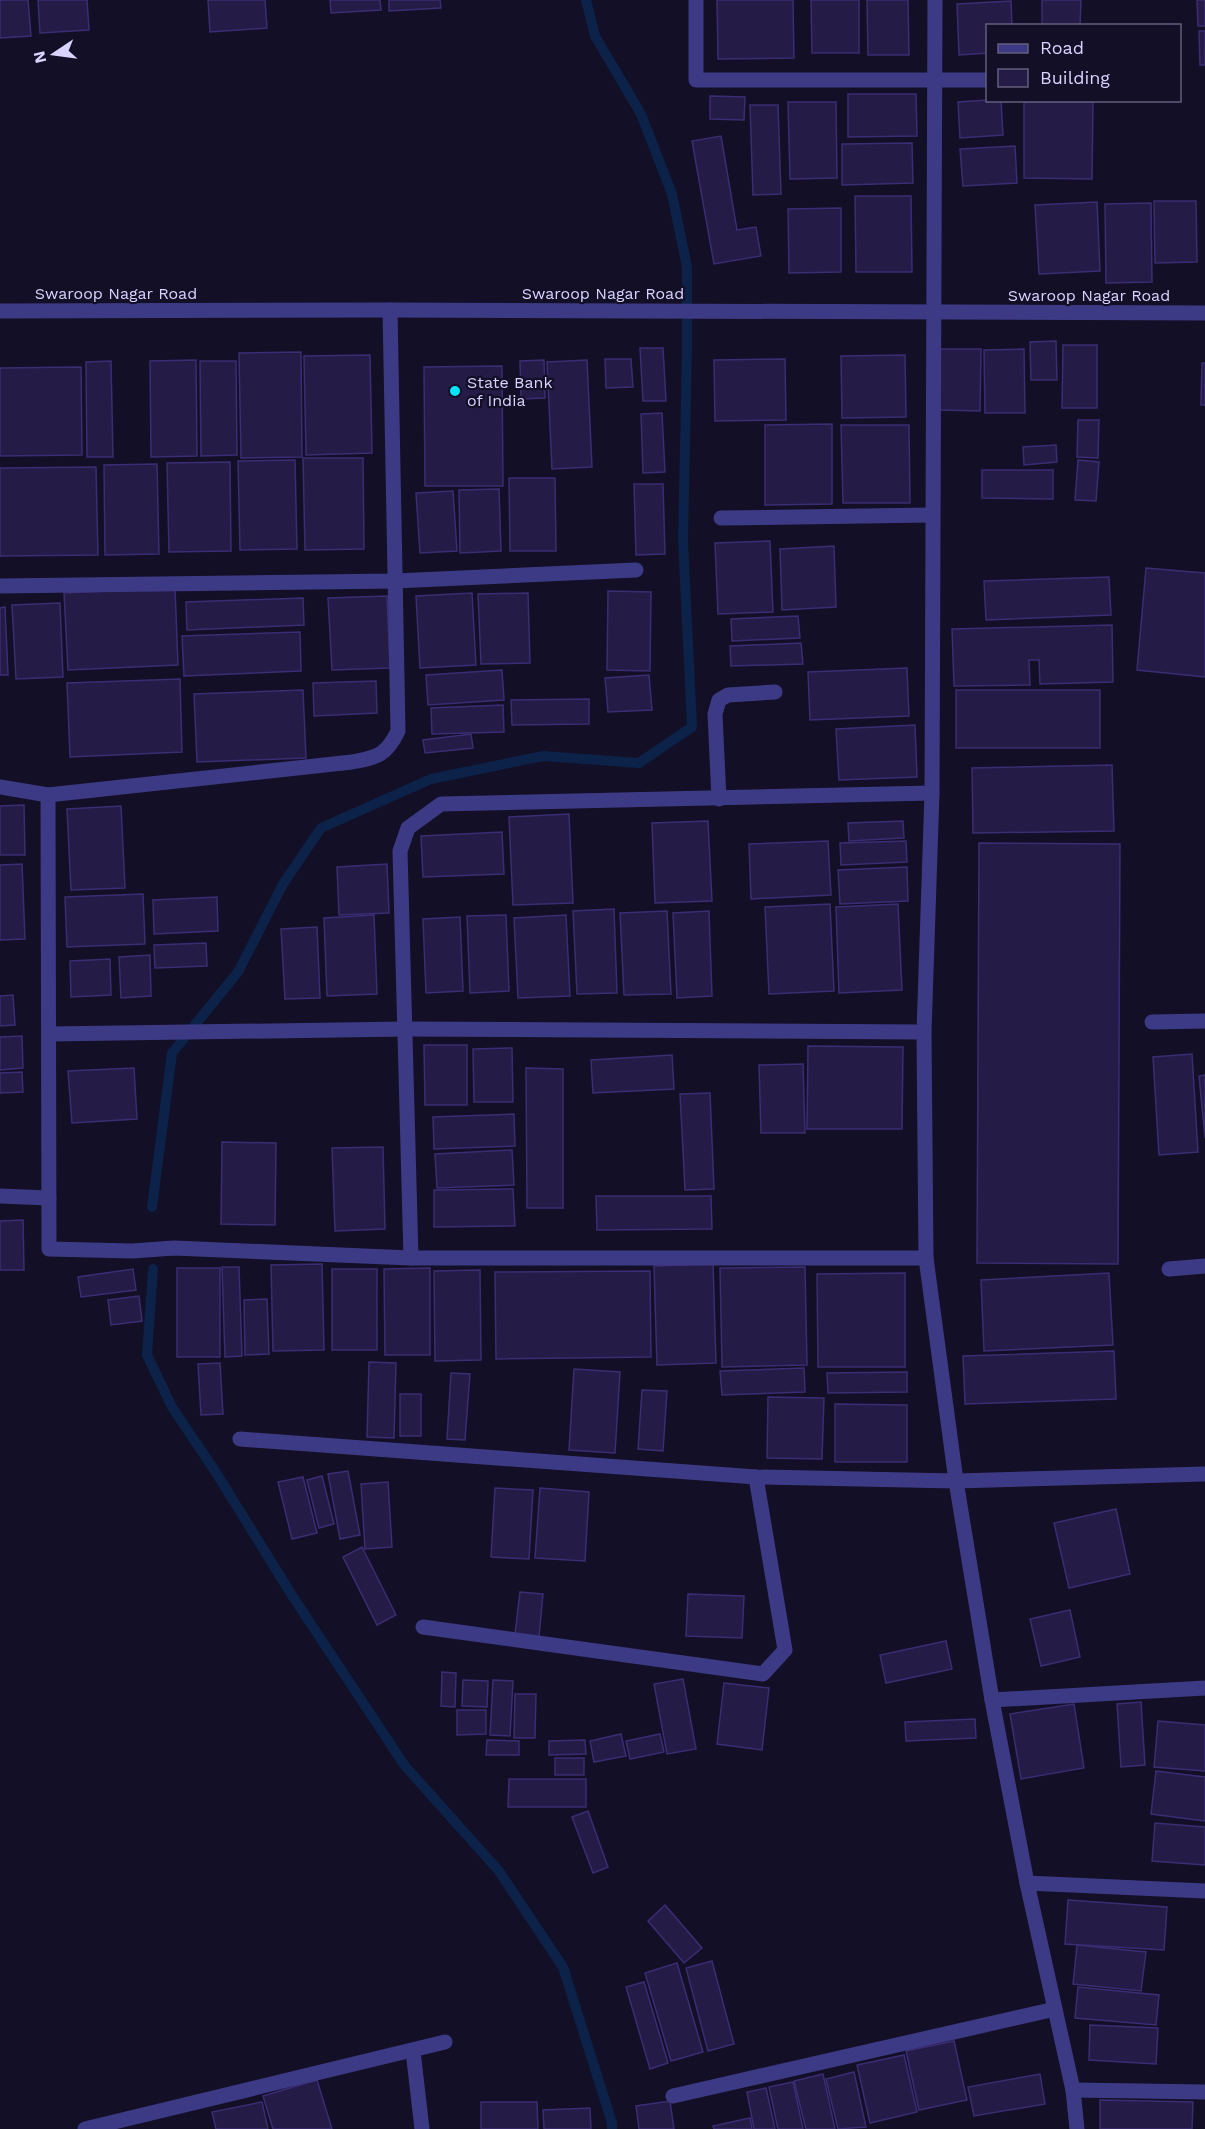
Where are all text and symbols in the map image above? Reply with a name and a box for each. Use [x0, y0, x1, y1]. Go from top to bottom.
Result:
north arrow [24, 24, 84, 84]
legend [986, 24, 1181, 102]
text: Road [1040, 37, 1084, 58]
text: N [29, 49, 50, 65]
text: Building [1040, 67, 1110, 88]
street label: Swaroop Nagar Road [35, 284, 197, 303]
street label: Swaroop Nagar Road [522, 284, 684, 303]
street label: Swaroop Nagar Road [1008, 286, 1170, 305]
place label: State Bank of India [467, 373, 553, 410]
marker: State Bank of India [448, 384, 462, 398]

